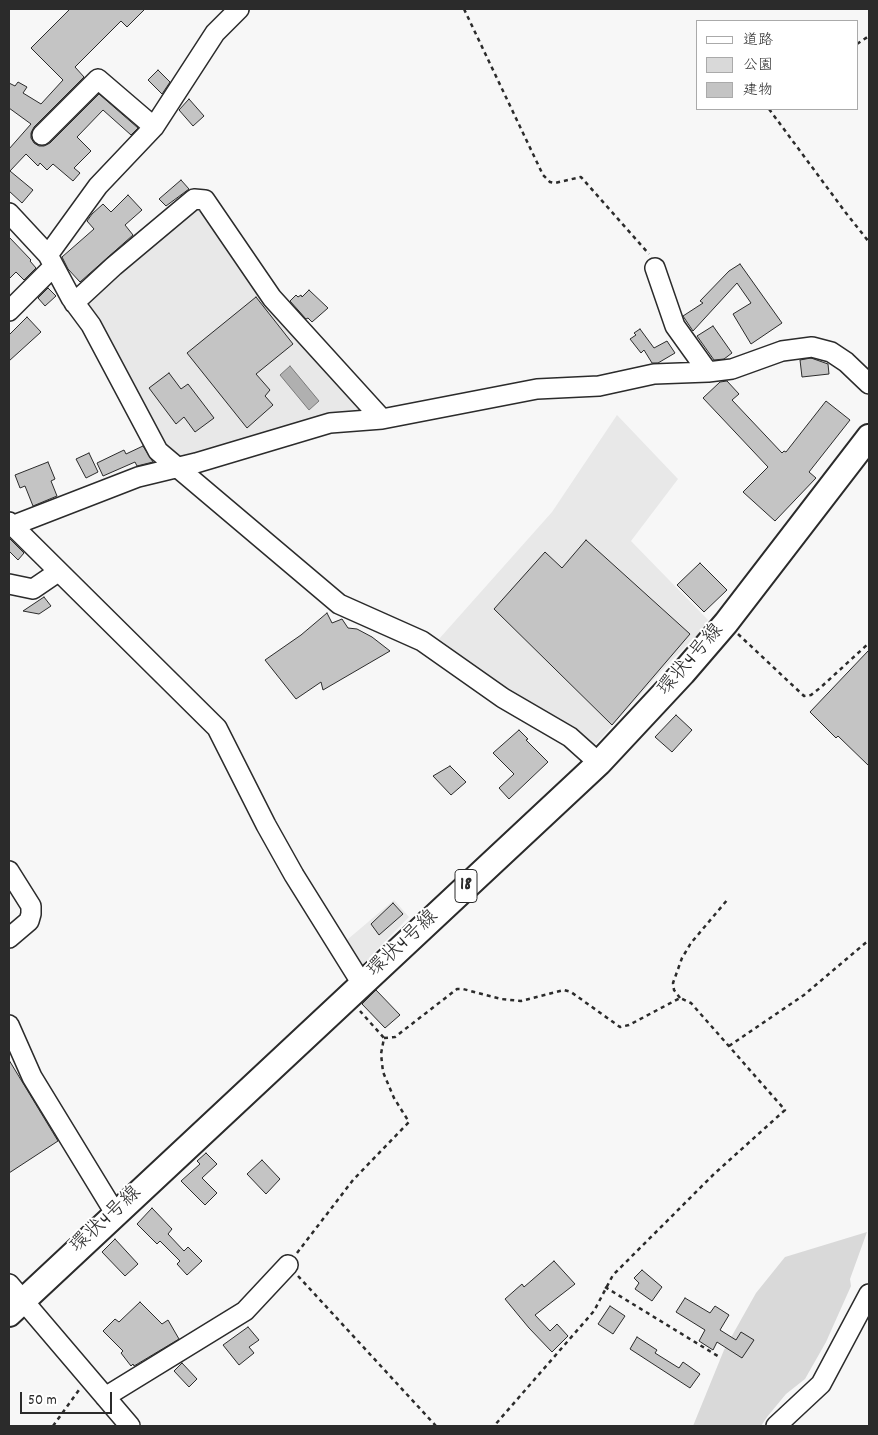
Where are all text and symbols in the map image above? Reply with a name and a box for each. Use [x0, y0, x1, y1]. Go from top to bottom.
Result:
legend [696, 20, 858, 110]
text: 道路 [743, 30, 773, 52]
text: 公園 [743, 55, 773, 77]
text: 建物 [743, 80, 773, 102]
street label: 環状4号線 [654, 620, 730, 702]
road number: 18 [455, 869, 477, 902]
street label: 環状4号線 [364, 906, 444, 984]
street label: 環状4号線 [67, 1182, 147, 1260]
scale bar [22, 1382, 115, 1414]
text: 50 m [28, 1390, 57, 1412]

